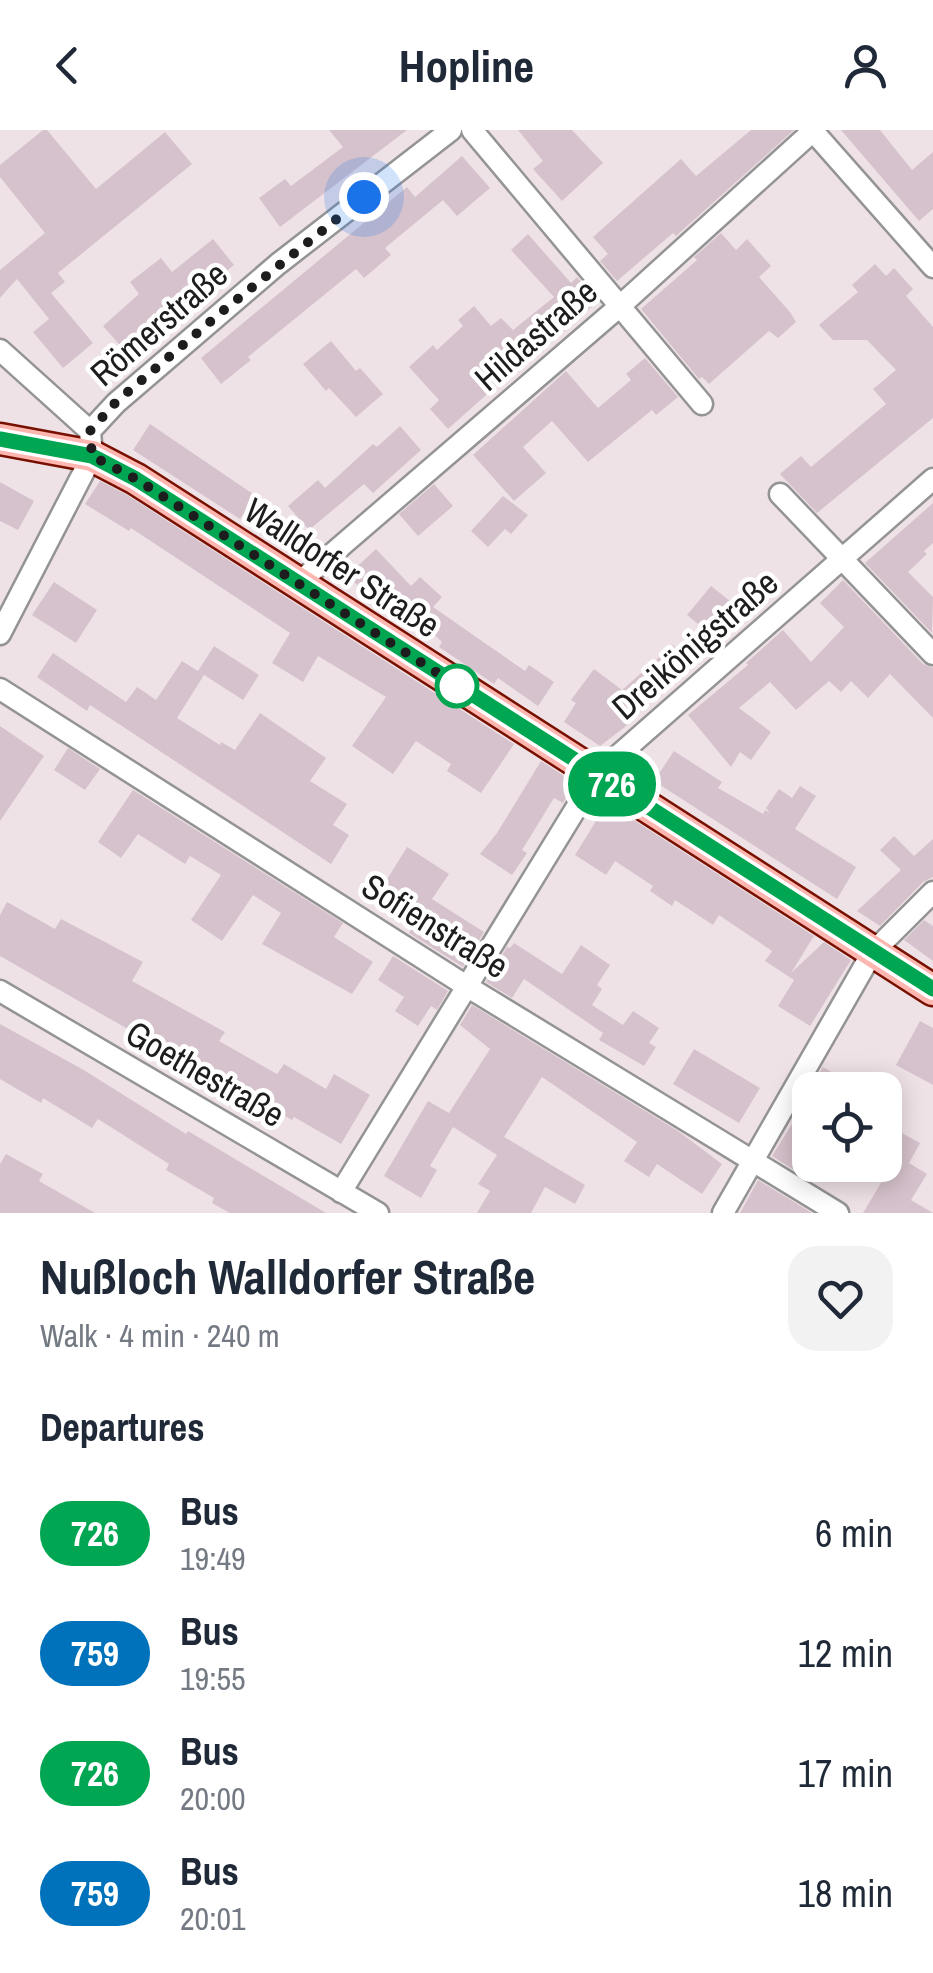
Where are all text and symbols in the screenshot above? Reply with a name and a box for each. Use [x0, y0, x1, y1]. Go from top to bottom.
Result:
text: Hopline [399, 35, 534, 96]
icon: back [40, 38, 95, 93]
icon: person [838, 38, 893, 93]
your location [339, 172, 389, 222]
street label: Römerstraße [80, 251, 237, 396]
street label: Hildastraße [464, 268, 607, 401]
street label: Walldorfer Straße [236, 487, 449, 648]
street label: Dreikönigstraße [602, 559, 788, 730]
unlabelled marker [436, 665, 478, 707]
line badge: 726 [554, 752, 670, 816]
text: 726 [588, 761, 636, 808]
street label: Sofienstraße [353, 862, 517, 989]
street label: Goethestraße [118, 1009, 293, 1138]
map controls [792, 1072, 902, 1182]
button: locate [792, 1072, 902, 1182]
text: Nußloch Walldorfer Straße [40, 1244, 535, 1309]
button: heart [788, 1246, 893, 1351]
text: Walk · 4 min · 240 m [40, 1314, 280, 1357]
text: Departures [40, 1402, 205, 1453]
text: Bus [180, 1486, 239, 1537]
text: 6 min [815, 1508, 893, 1559]
text: 726 [71, 1510, 119, 1557]
text: 19:49 [180, 1537, 246, 1580]
text: Bus [180, 1606, 239, 1657]
text: 12 min [798, 1628, 893, 1679]
text: 759 [71, 1630, 119, 1677]
text: 19:55 [180, 1657, 246, 1700]
text: Bus [180, 1726, 239, 1777]
text: 17 min [798, 1748, 893, 1799]
text: 726 [71, 1750, 119, 1797]
text: 20:00 [180, 1777, 246, 1820]
text: Bus [180, 1846, 239, 1897]
text: 18 min [798, 1868, 893, 1919]
text: 759 [71, 1870, 119, 1917]
text: 20:01 [180, 1897, 246, 1940]

